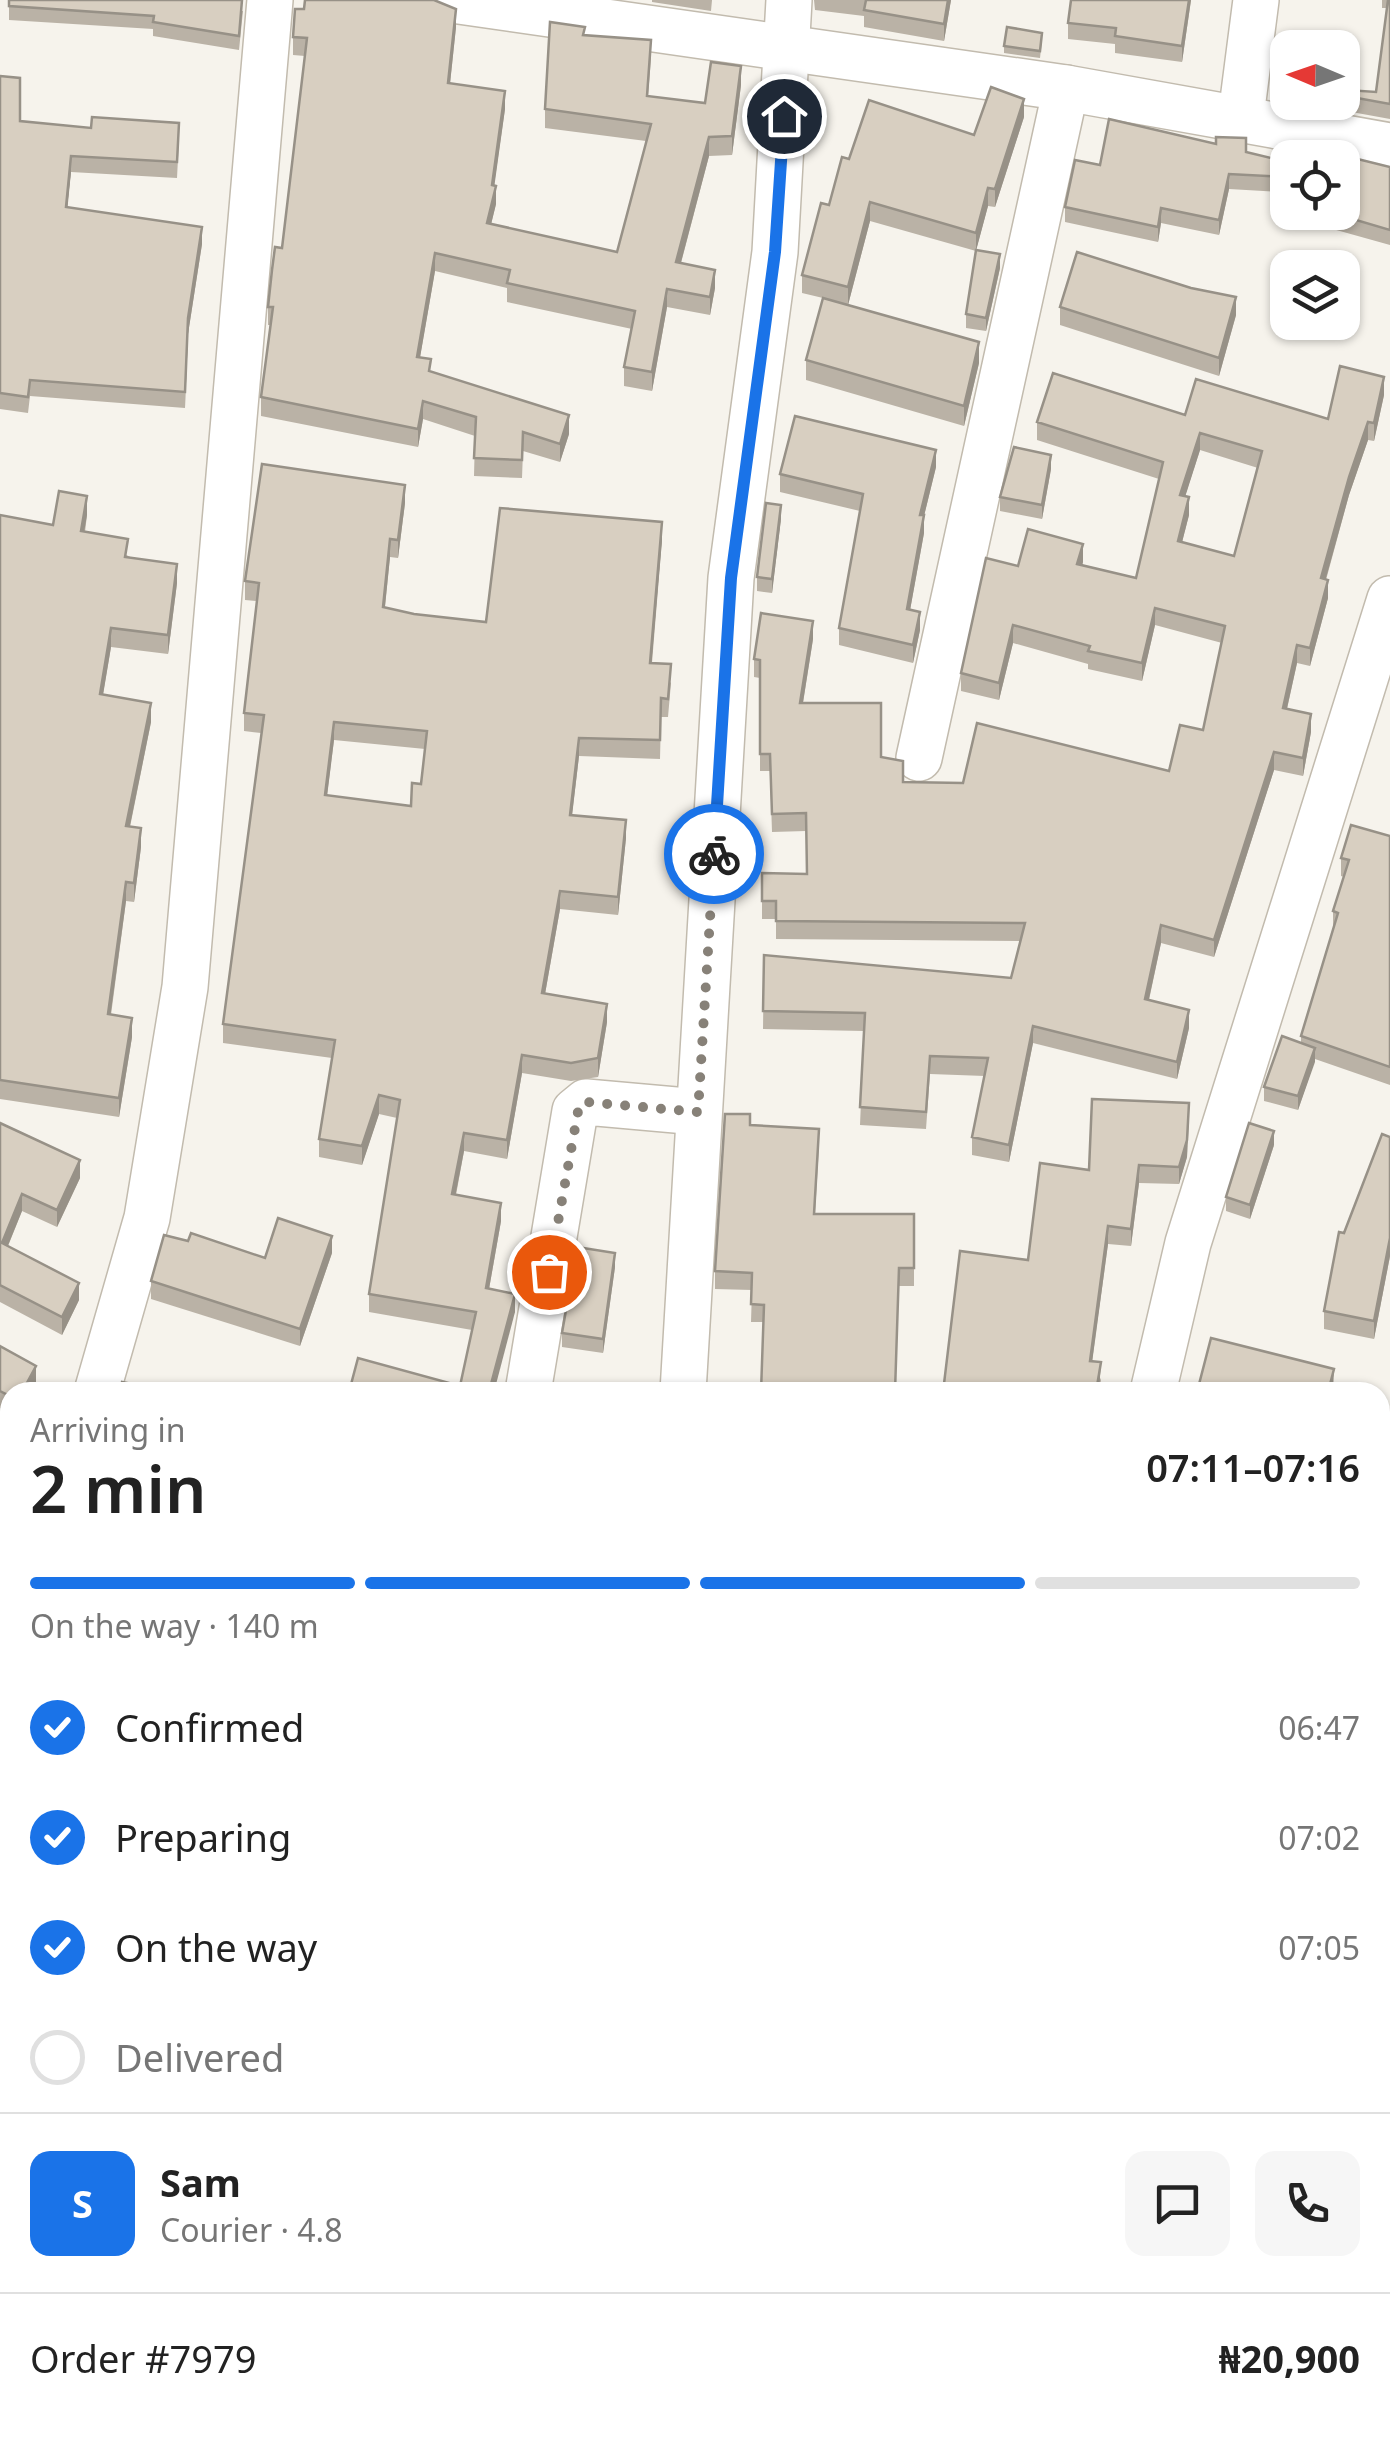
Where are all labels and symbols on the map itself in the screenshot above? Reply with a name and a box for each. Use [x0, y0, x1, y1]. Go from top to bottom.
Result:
north arrow [1270, 30, 1360, 120]
pin [742, 74, 827, 159]
courier [664, 804, 764, 904]
pin [507, 1230, 592, 1315]

